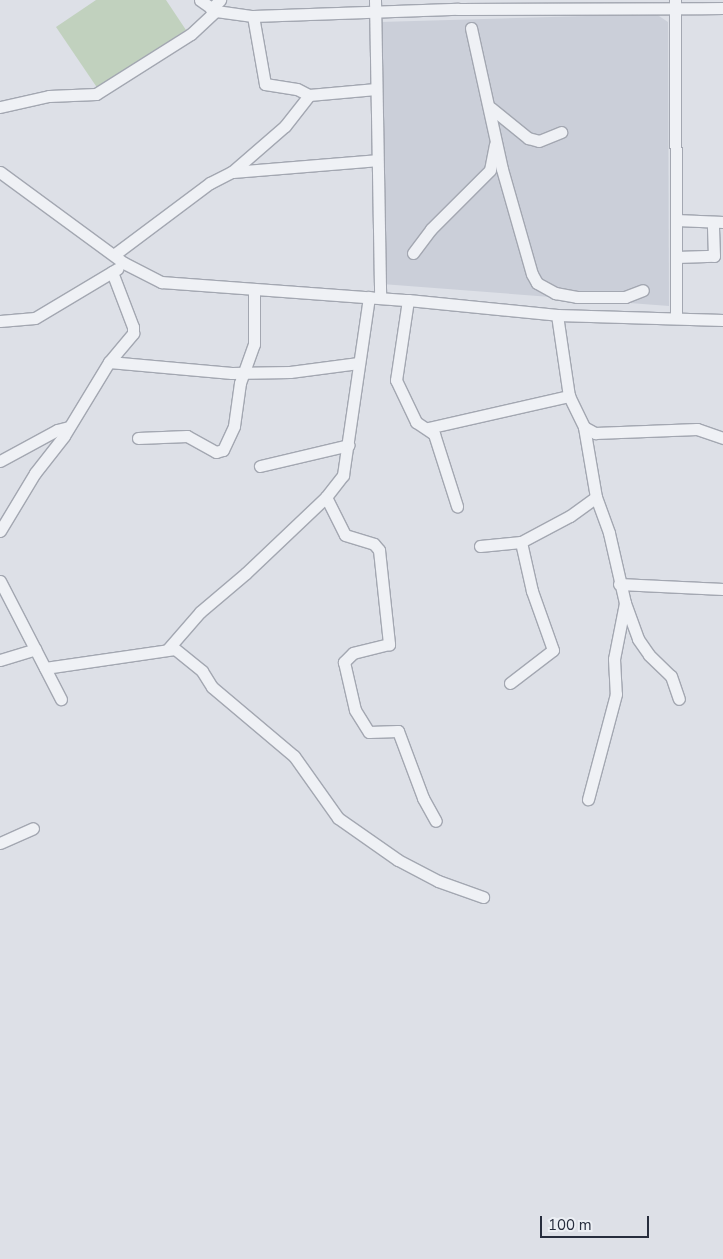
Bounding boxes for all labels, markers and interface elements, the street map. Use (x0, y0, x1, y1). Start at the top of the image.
scale bar (543, 1206, 652, 1238)
text: 100 m (548, 1215, 592, 1235)

